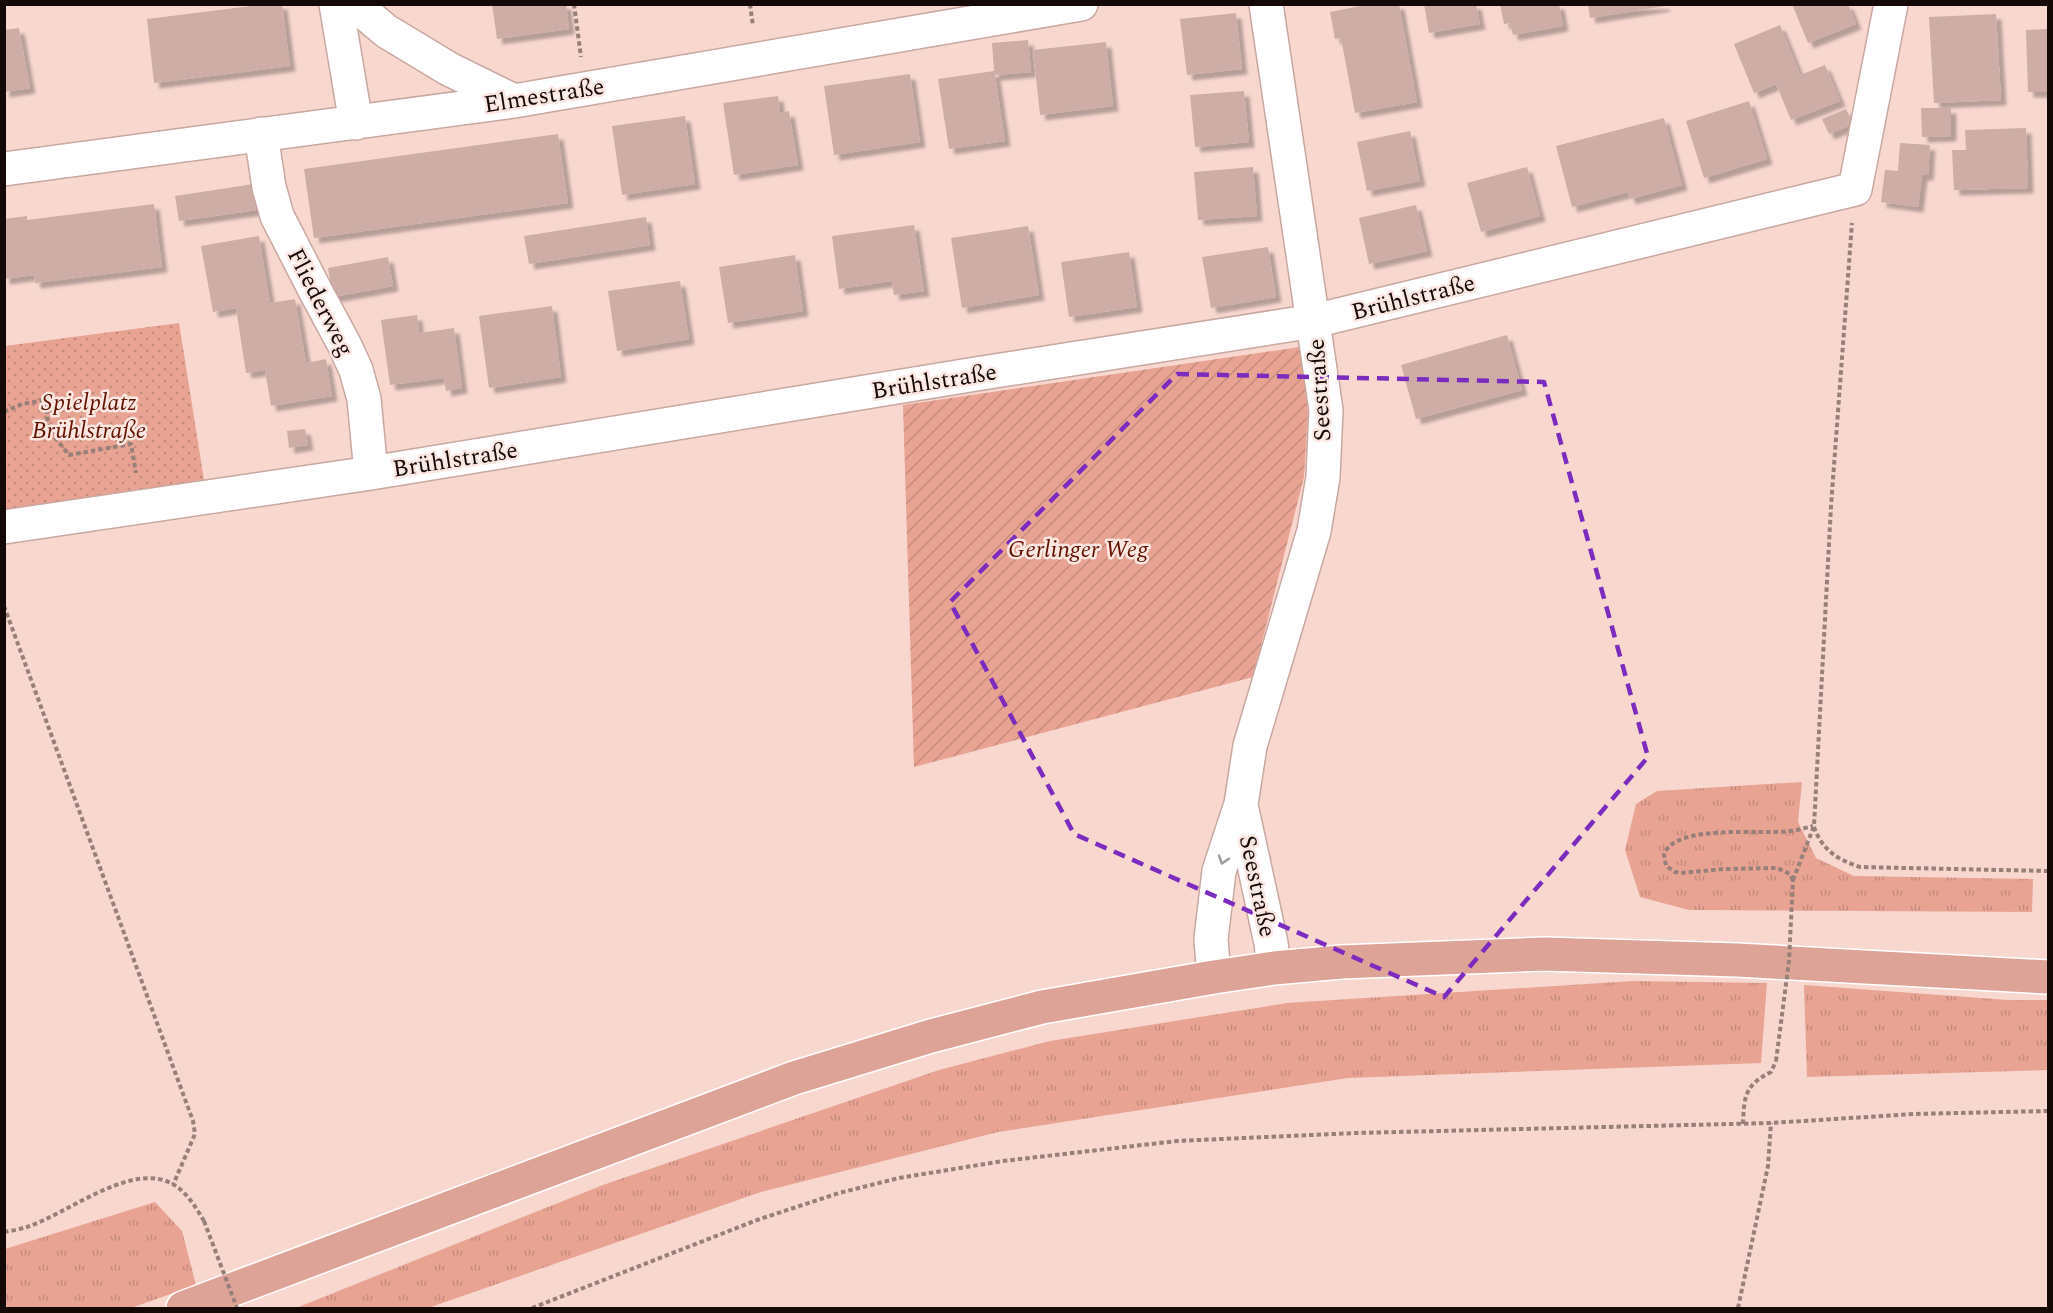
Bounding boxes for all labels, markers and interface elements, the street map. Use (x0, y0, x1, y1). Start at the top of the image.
street label: Elmestraße (481, 69, 607, 123)
street label: Fliederweg (277, 242, 363, 363)
street label: Brühlstraße (1348, 265, 1479, 331)
street label: Seestraße (1298, 337, 1342, 443)
street label: Brühlstraße (869, 354, 999, 410)
park label: Spielplatz Brühlstraße (32, 385, 146, 449)
street label: Brühlstraße (390, 432, 520, 488)
park label: Gerlinger Weg (1008, 532, 1149, 568)
street label: Seestraße (1229, 832, 1285, 940)
one-way arrow (1218, 854, 1230, 865)

